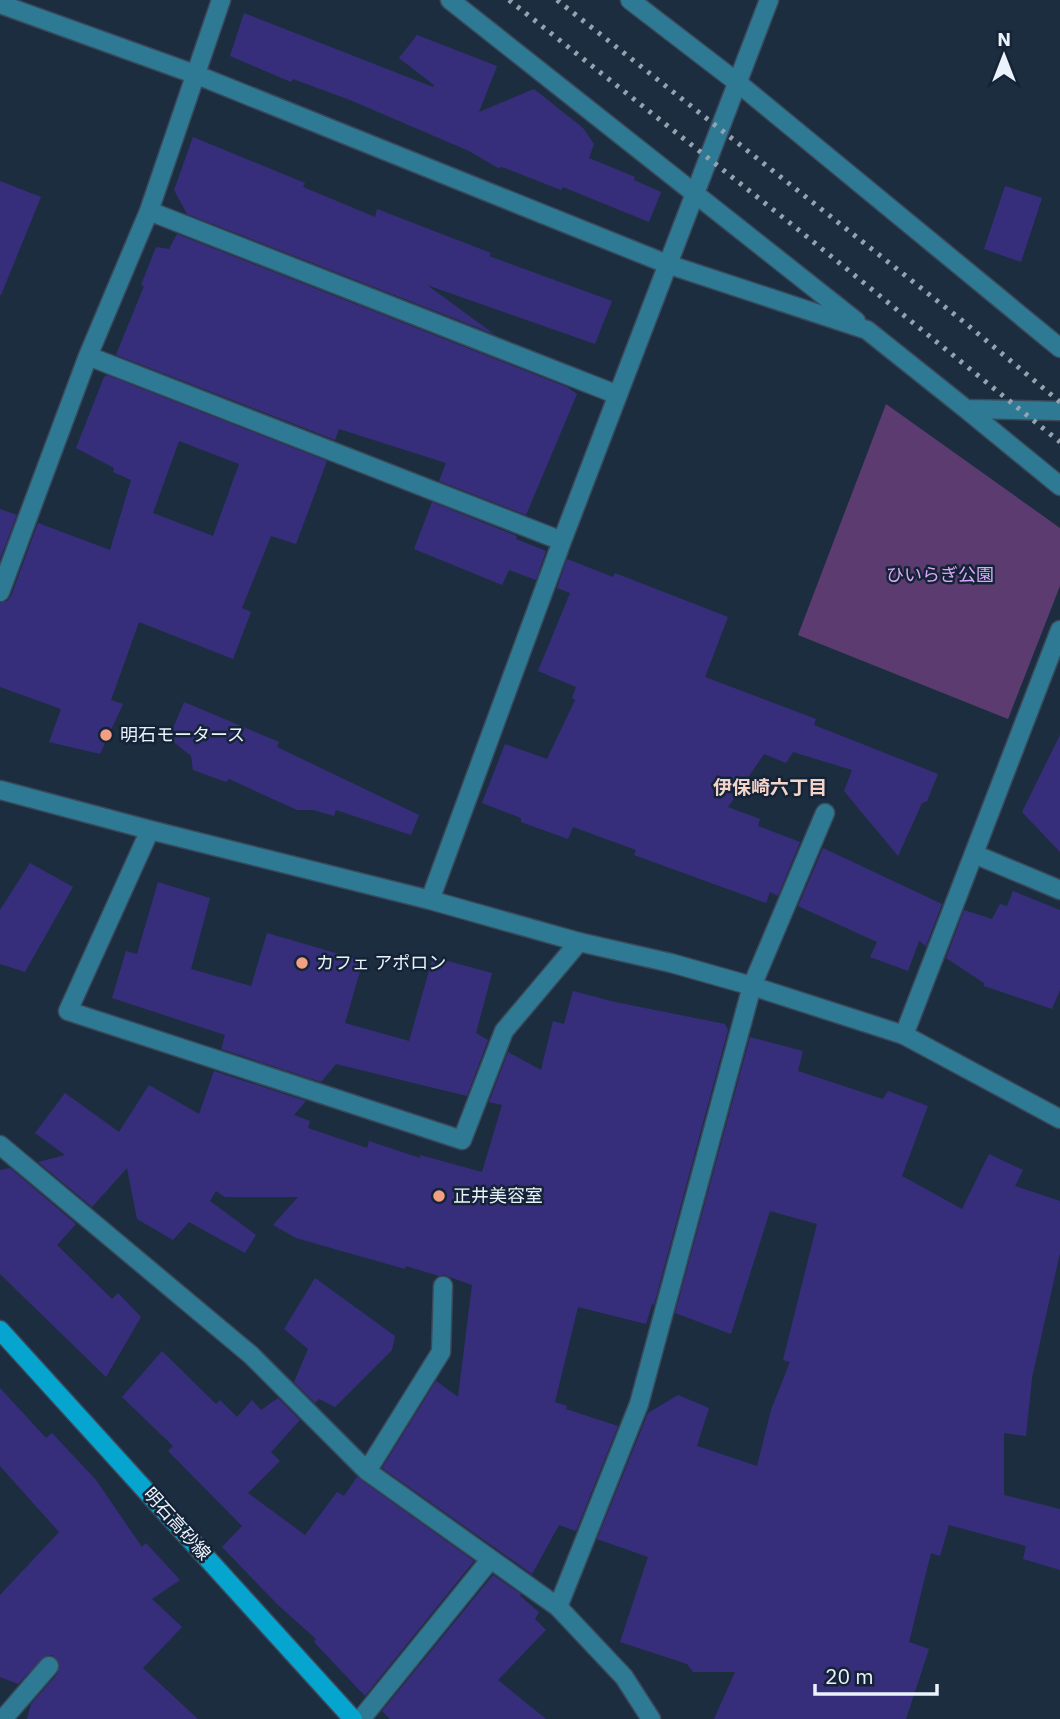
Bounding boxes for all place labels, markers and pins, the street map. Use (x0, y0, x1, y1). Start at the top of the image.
place label: 明石モータース (120, 723, 245, 746)
marker: 明石モータース (98, 727, 114, 743)
place label: カフェ アポロン (316, 951, 446, 974)
marker: カフェ アポロン (294, 955, 310, 971)
place label: 正井美容室 (453, 1184, 543, 1207)
marker: 正井美容室 (431, 1188, 447, 1204)

